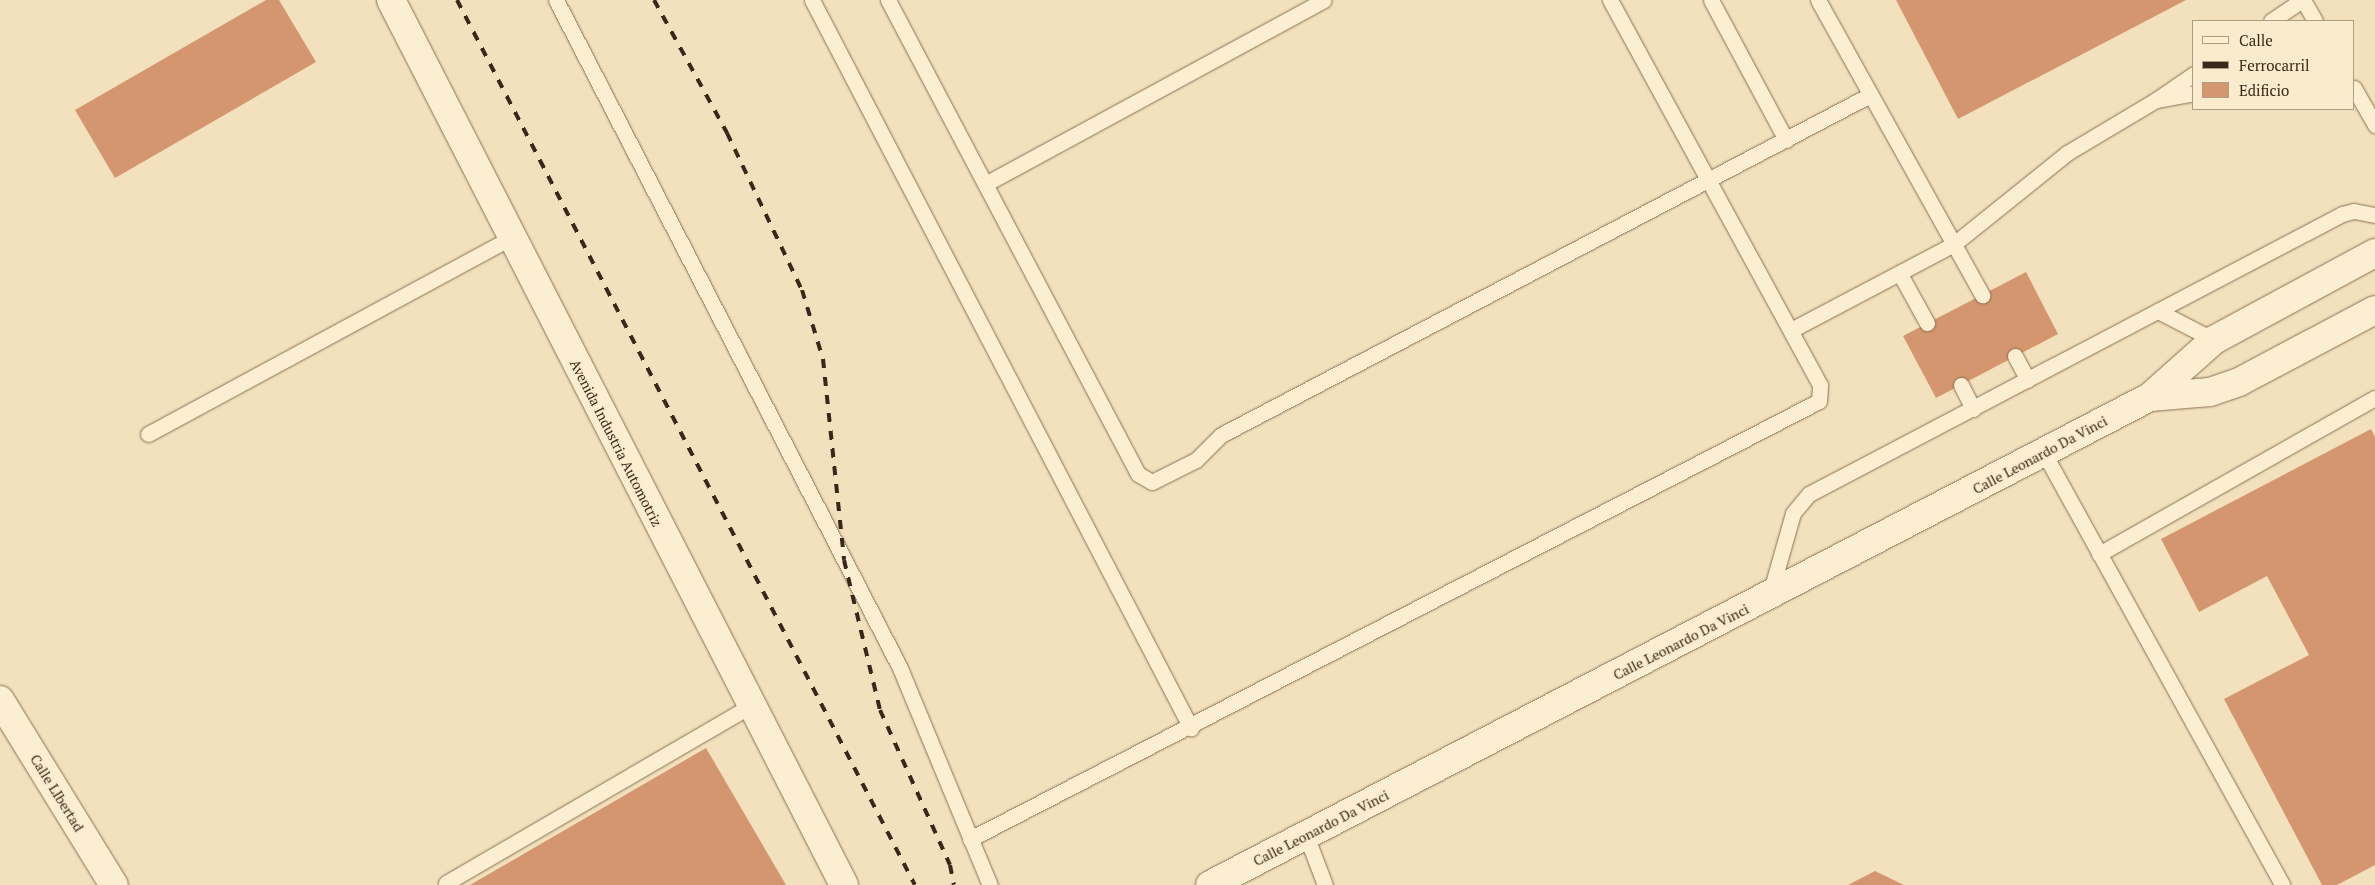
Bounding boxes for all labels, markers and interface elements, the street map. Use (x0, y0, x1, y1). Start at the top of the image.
legend (2192, 20, 2355, 110)
text: Calle (2239, 30, 2273, 50)
text: Ferrocarril (2239, 55, 2310, 75)
text: Edificio (2239, 80, 2289, 100)
street label: Avenida Industria Automotriz (566, 357, 666, 529)
street label: Calle Leonardo Da Vinci (1970, 412, 2110, 498)
street label: Calle Leonardo Da Vinci (1610, 600, 1752, 684)
street label: Calle LIbertad (27, 751, 87, 835)
street label: Calle Leonardo Da Vinci (1250, 786, 1392, 870)

